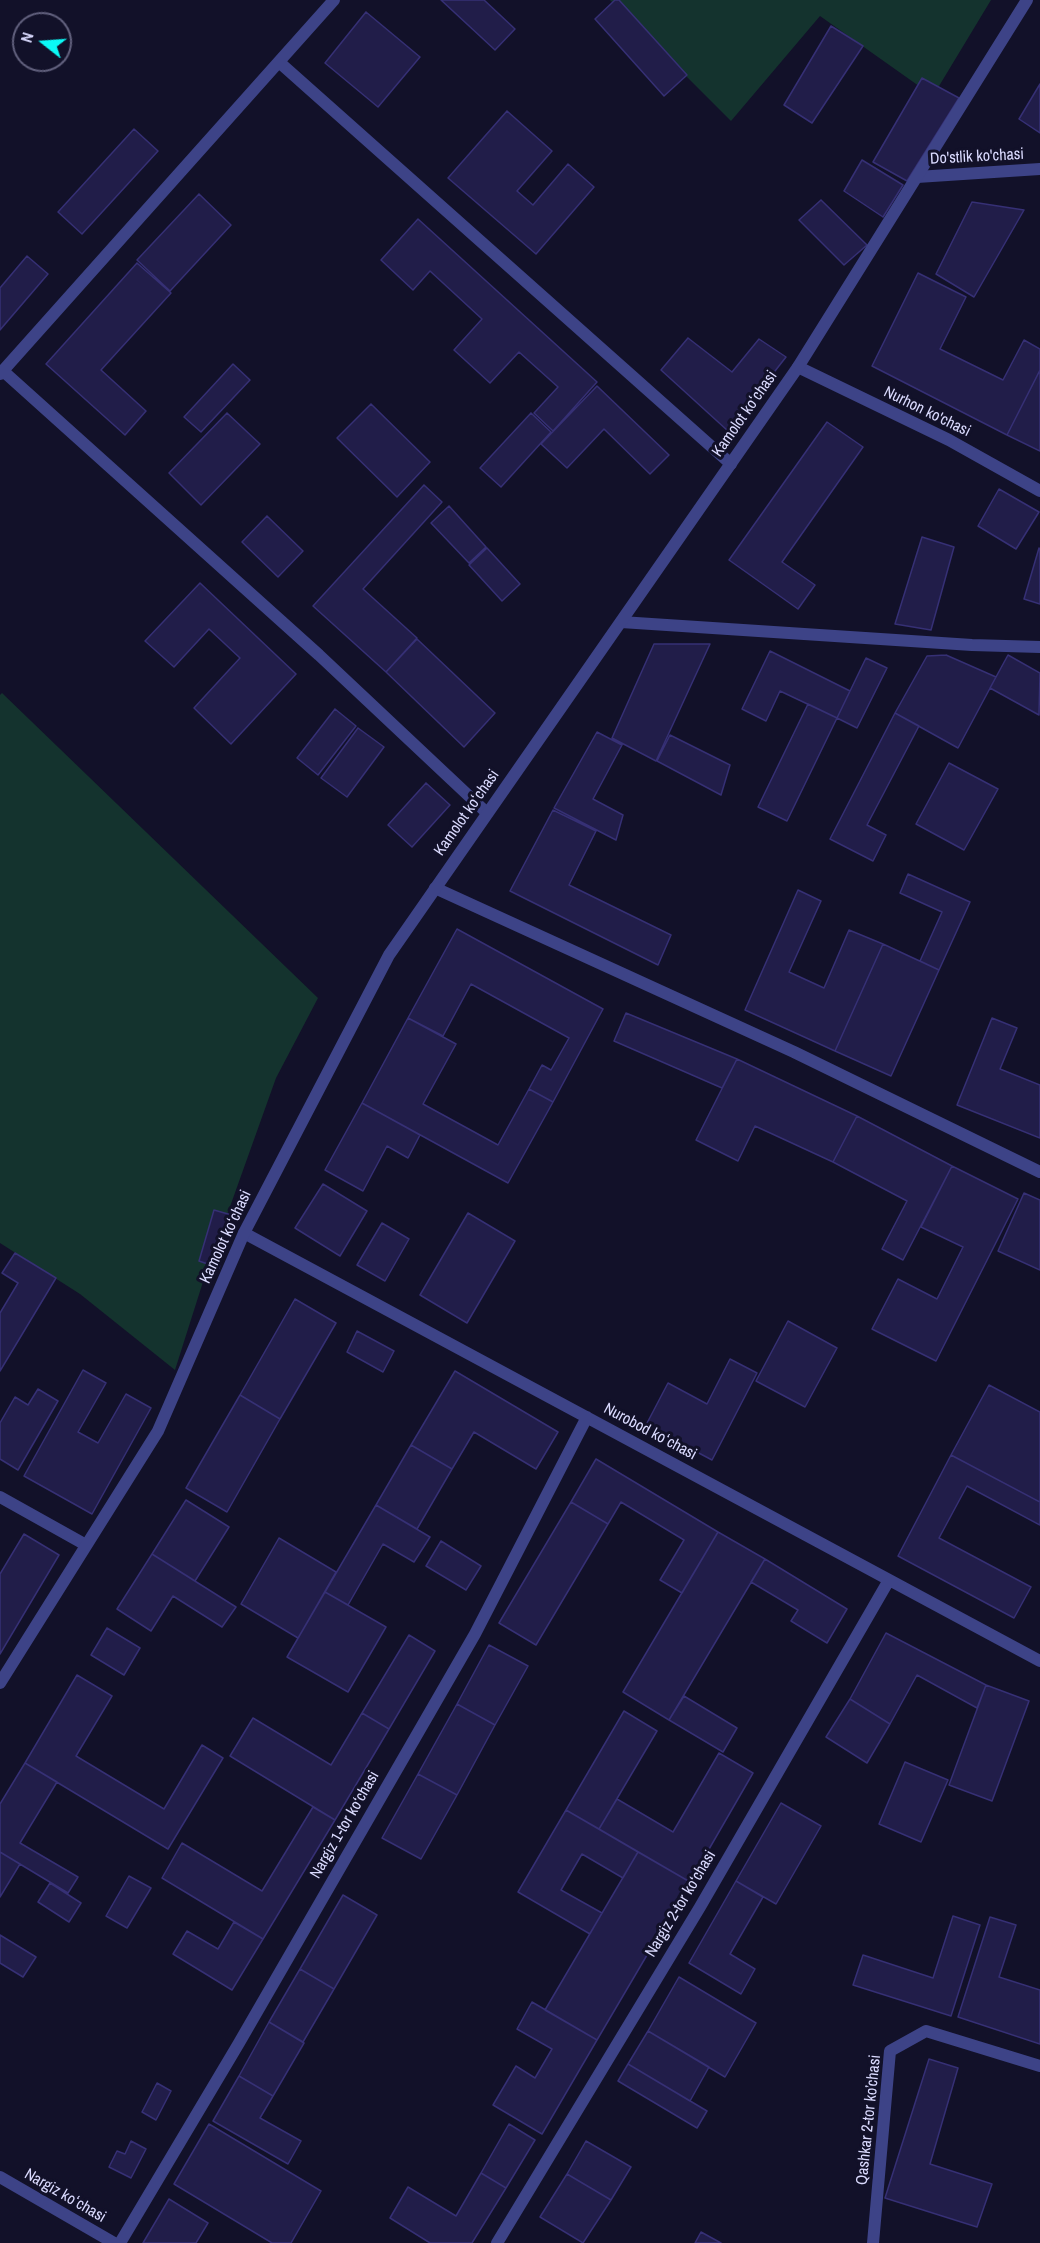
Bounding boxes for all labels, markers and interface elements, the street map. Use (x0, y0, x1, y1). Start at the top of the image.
north arrow (12, 12, 72, 72)
text: N (15, 30, 39, 45)
street label: Do'stlik ko'chasi (930, 145, 1024, 169)
street label: Kamolot koʻchasi (708, 367, 782, 461)
street label: Nurhon ko'chasi (880, 383, 974, 441)
street label: Kamolot koʻchasi (430, 766, 504, 860)
street label: Kamolot koʻchasi (196, 1187, 256, 1287)
street label: Nurobod koʻchasi (600, 1399, 700, 1465)
street label: Nargiz 1-tor ko‘chasi (306, 1768, 384, 1882)
street label: Nargiz 2-tor ko‘chasi (642, 1847, 720, 1961)
street label: Qashkar 2-tor koʼchasi (853, 2054, 885, 2186)
street label: Nargiz koʻchasi (21, 2165, 109, 2227)

